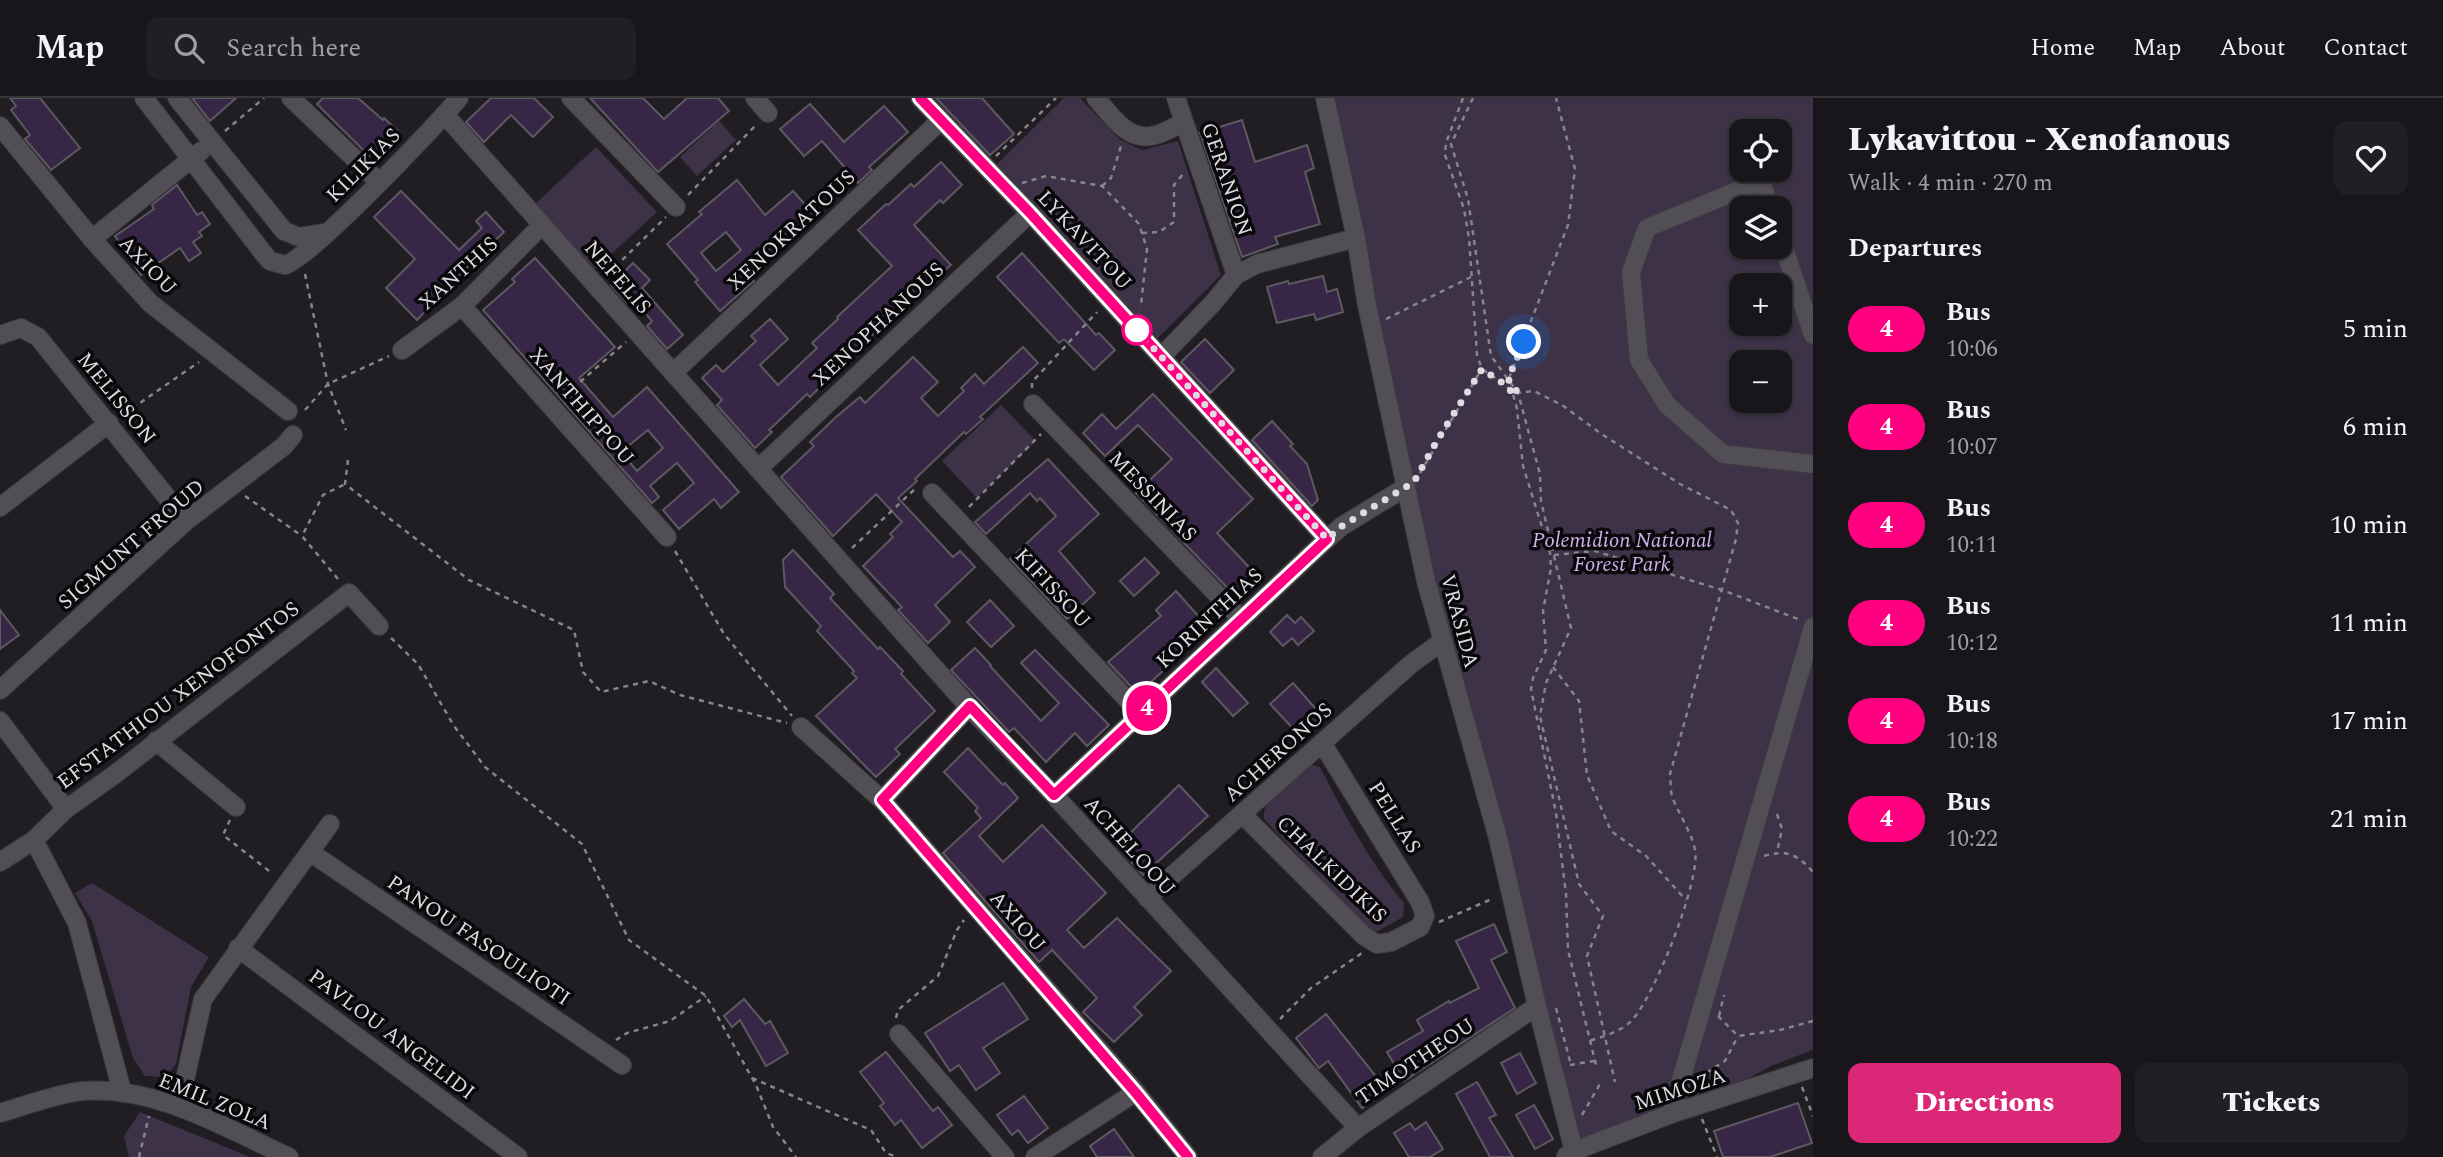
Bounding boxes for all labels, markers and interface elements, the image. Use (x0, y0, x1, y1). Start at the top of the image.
search box (146, 17, 636, 80)
text: Map (35, 23, 104, 73)
text: Search here (226, 28, 361, 68)
icon: search (170, 29, 208, 67)
text: Home (2030, 30, 2095, 66)
text: Map (2133, 30, 2181, 66)
text: About (2219, 30, 2285, 66)
text: Contact (2323, 30, 2408, 66)
text: Lykavittou - Xenofanous (1848, 115, 2231, 165)
street label: GERANION (1192, 118, 1260, 240)
map controls (1729, 119, 1792, 413)
button: locate (1729, 119, 1792, 182)
street label: KILIKIAS (319, 121, 409, 211)
button: heart (2334, 121, 2408, 195)
street label: XENOKRATOUS (720, 162, 863, 299)
text: Walk · 4 min · 270 m (1848, 166, 2053, 201)
street label: LYKAVITOU (1029, 183, 1139, 298)
button: layers (1729, 196, 1792, 259)
street label: AXIOU (110, 228, 184, 303)
text: Departures (1848, 228, 1982, 268)
street label: XANTHIS (411, 229, 506, 318)
street label: NEFELIS (576, 233, 659, 322)
street label: XENOPHANOUS (805, 255, 952, 395)
button: + (1729, 273, 1792, 336)
text: Bus (1946, 292, 1991, 332)
text: 5 min (2343, 309, 2408, 349)
text: 4 (1880, 311, 1893, 347)
unlabelled marker (1122, 315, 1152, 345)
your location (1506, 324, 1541, 359)
text: 10:06 (1946, 332, 1998, 367)
street label: XANTHIPPOU (521, 340, 642, 473)
street label: MELISSON (69, 345, 164, 452)
button: − (1729, 350, 1792, 413)
text: Bus (1946, 390, 1991, 430)
text: 6 min (2343, 407, 2408, 447)
text: 4 (1880, 409, 1893, 445)
text: 10:07 (1946, 430, 1998, 465)
street label: MESSINIAS (1100, 444, 1204, 550)
street label: SIGMUNT FROUD (51, 472, 212, 618)
text: Bus (1946, 488, 1991, 528)
text: 10 min (2330, 505, 2408, 545)
text: 4 (1880, 507, 1893, 543)
park label: Polemidion National Forest Park (1532, 525, 1713, 581)
text: 10:11 (1946, 528, 1998, 563)
street label: KIFISSOU (1006, 541, 1098, 636)
street label: KORINTHIAS (1149, 561, 1270, 677)
street label: VRASIDA (1431, 571, 1487, 672)
text: Bus (1946, 586, 1991, 626)
street label: EFSTATHIOU XENOFONTOS (51, 594, 307, 798)
text: 11 min (2330, 603, 2408, 643)
text: 4 (1880, 605, 1893, 641)
text: 10:12 (1946, 626, 1998, 661)
text: Bus (1946, 684, 1991, 724)
line badge: 4 (1124, 685, 1170, 731)
text: 4 (1140, 690, 1154, 726)
street label: ACHERONOS (1217, 695, 1340, 810)
text: 17 min (2330, 701, 2408, 741)
text: 4 (1880, 703, 1893, 739)
text: 10:18 (1946, 724, 1998, 759)
street label: PELLAS (1359, 775, 1429, 860)
text: Bus (1946, 782, 1991, 822)
street label: ACHELOOU (1075, 789, 1183, 904)
text: 21 min (2330, 799, 2408, 839)
text: 4 (1880, 801, 1893, 837)
street label: CHALKIDIKIS (1269, 808, 1394, 931)
text: 10:22 (1946, 822, 1998, 857)
street label: PANOU FASOULIOTI (380, 867, 577, 1014)
street label: AXIOU (981, 884, 1053, 960)
street label: PAVLOU ANGELIDI (301, 961, 482, 1108)
street label: TIMOTHEOU (1349, 1010, 1482, 1114)
street label: MIMOZA (1631, 1060, 1730, 1120)
button: Directions (1848, 1063, 2121, 1143)
button: Tickets (2135, 1063, 2408, 1143)
street label: EMIL ZOLA (153, 1065, 276, 1139)

